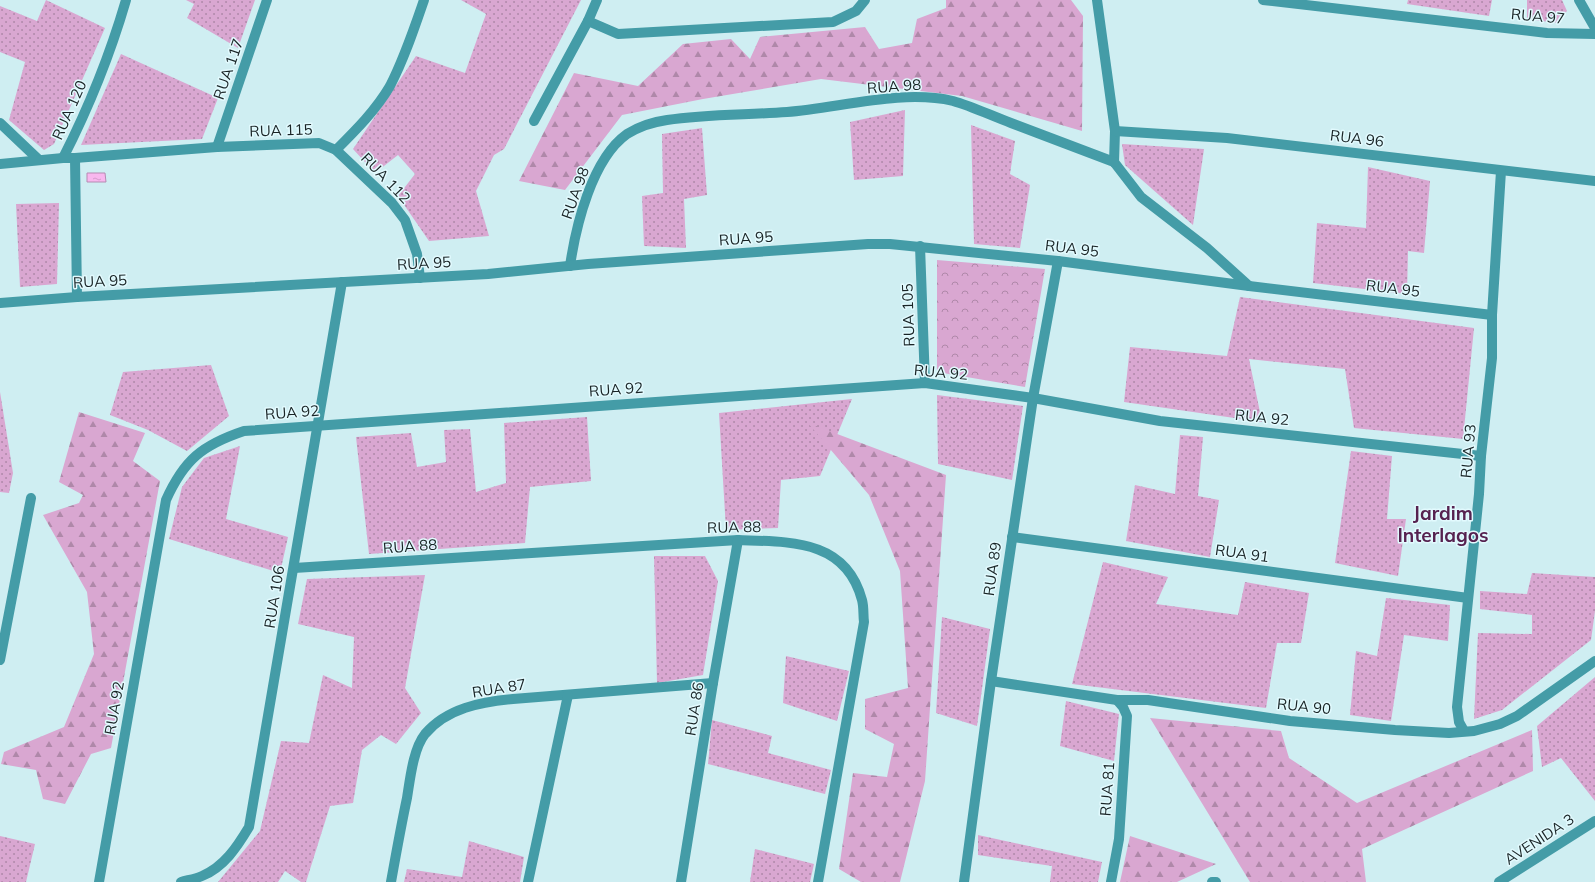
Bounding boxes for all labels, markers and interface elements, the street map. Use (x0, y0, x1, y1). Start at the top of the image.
street label: RUA 97 (1510, 4, 1566, 28)
street label: RUA 117 (209, 36, 247, 102)
street label: RUA 98 (866, 75, 922, 97)
street label: RUA 120 (47, 77, 91, 143)
street label: RUA 115 (249, 119, 313, 141)
street label: RUA 96 (1329, 125, 1385, 151)
street label: RUA 112 (357, 149, 415, 207)
street label: RUA 98 (557, 164, 593, 222)
street label: RUA 95 (718, 227, 774, 249)
street label: RUA 95 (1044, 235, 1100, 261)
street label: RUA 95 (396, 252, 452, 274)
street label: RUA 95 (72, 270, 128, 292)
street label: RUA 95 (1365, 275, 1421, 301)
street label: RUA 105 (897, 283, 919, 347)
street label: RUA 92 (913, 360, 969, 384)
street label: RUA 92 (588, 378, 644, 400)
street label: RUA 92 (264, 401, 320, 423)
street label: RUA 92 (1234, 405, 1290, 429)
street label: RUA 93 (1456, 423, 1480, 479)
district label: Jardim Interlagos (1397, 501, 1489, 547)
street label: RUA 88 (707, 517, 761, 537)
street label: RUA 88 (382, 535, 438, 557)
street label: RUA 91 (1214, 540, 1270, 566)
street label: RUA 89 (979, 541, 1005, 597)
street label: RUA 106 (260, 564, 288, 630)
street label: RUA 87 (471, 674, 527, 702)
street label: RUA 92 (100, 680, 128, 736)
street label: RUA 86 (680, 681, 708, 737)
street label: RUA 90 (1276, 694, 1332, 718)
street label: RUA 81 (1096, 761, 1118, 817)
street label: AVENIDA 3 (1500, 809, 1578, 869)

